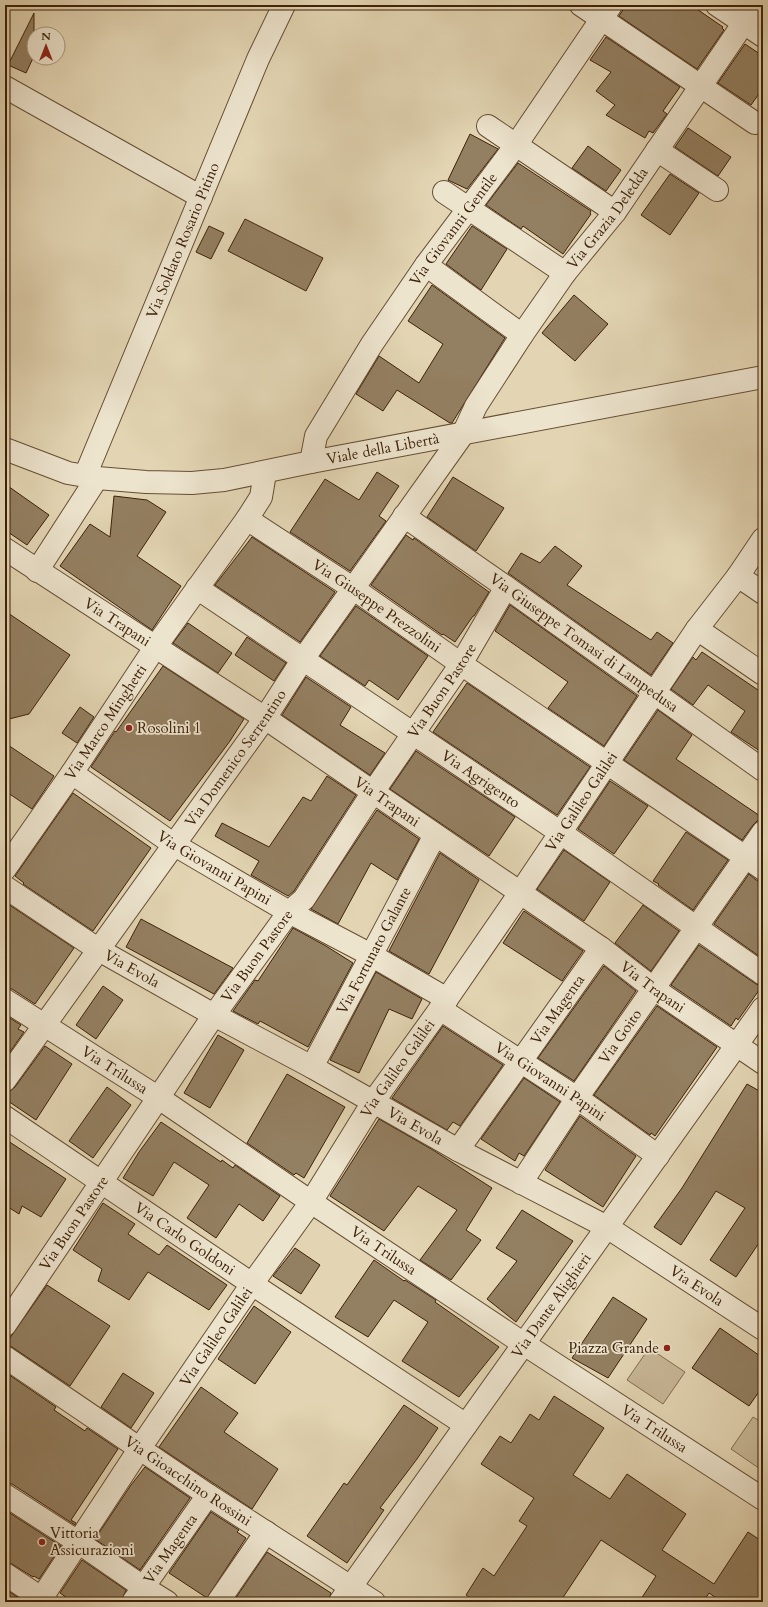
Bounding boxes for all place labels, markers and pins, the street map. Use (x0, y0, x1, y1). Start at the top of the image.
place label: Rosolini 1 (137, 718, 201, 738)
marker: Rosolini 1 (124, 723, 134, 733)
place label: Piazza Grande (568, 1338, 659, 1358)
marker: Piazza Grande (662, 1343, 672, 1353)
place label: Vittoria Assicurazioni (50, 1523, 134, 1560)
marker: Vittoria Assicurazioni (37, 1537, 47, 1547)

